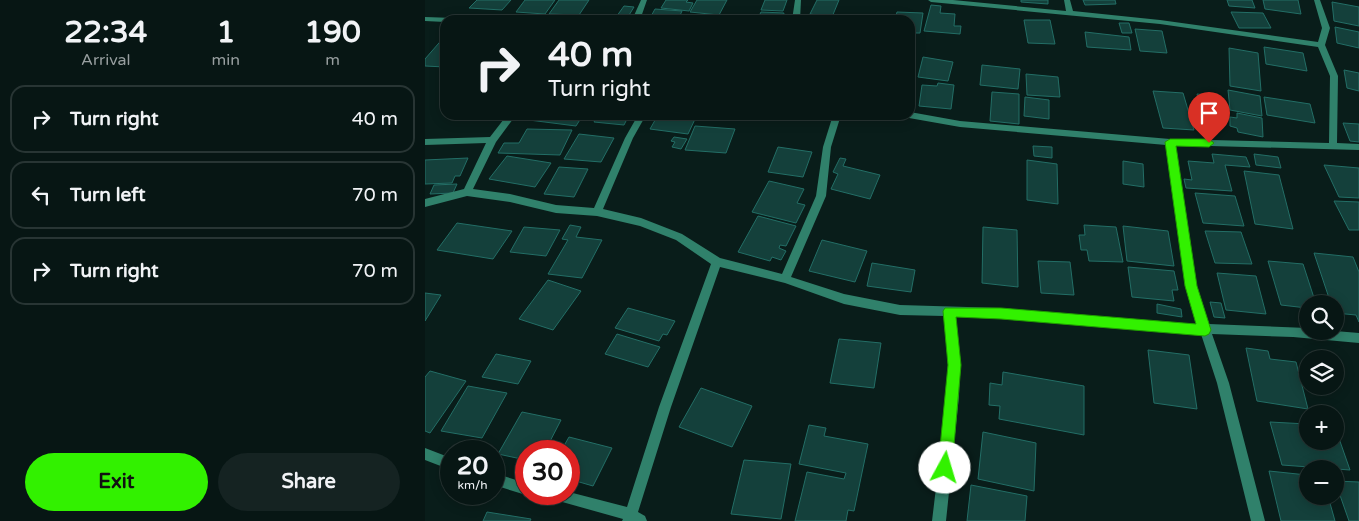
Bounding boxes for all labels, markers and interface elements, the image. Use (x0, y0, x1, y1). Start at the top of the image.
text: 22:34 (64, 14, 147, 51)
text: 1 (216, 14, 235, 51)
text: 190 (304, 14, 361, 51)
text: 40 m (548, 34, 633, 76)
icon: right (465, 35, 530, 100)
text: Arrival (81, 50, 131, 70)
text: min (212, 50, 240, 70)
text: m (325, 50, 340, 70)
text: Turn right (548, 76, 650, 102)
pin (1188, 92, 1230, 143)
icon: arrive (1195, 99, 1223, 127)
icon: right (27, 105, 55, 133)
text: Turn right (70, 108, 158, 130)
text: 40 m (352, 108, 398, 130)
icon: left (27, 181, 55, 209)
text: Turn left (70, 184, 146, 206)
text: 70 m (352, 184, 398, 206)
icon: right (27, 257, 55, 285)
text: Turn right (70, 260, 158, 282)
text: 70 m (352, 260, 398, 282)
map controls (1299, 295, 1344, 505)
button: search (1299, 295, 1344, 340)
button: layers (1299, 350, 1344, 395)
button: + (1299, 405, 1344, 450)
speed limit sign: 30 (515, 440, 580, 505)
position arrow (918, 441, 970, 493)
text: 20 (457, 451, 488, 481)
button: Exit (25, 453, 208, 511)
button: Share (218, 453, 400, 511)
button: − (1299, 460, 1344, 505)
text: km/h (457, 478, 488, 492)

